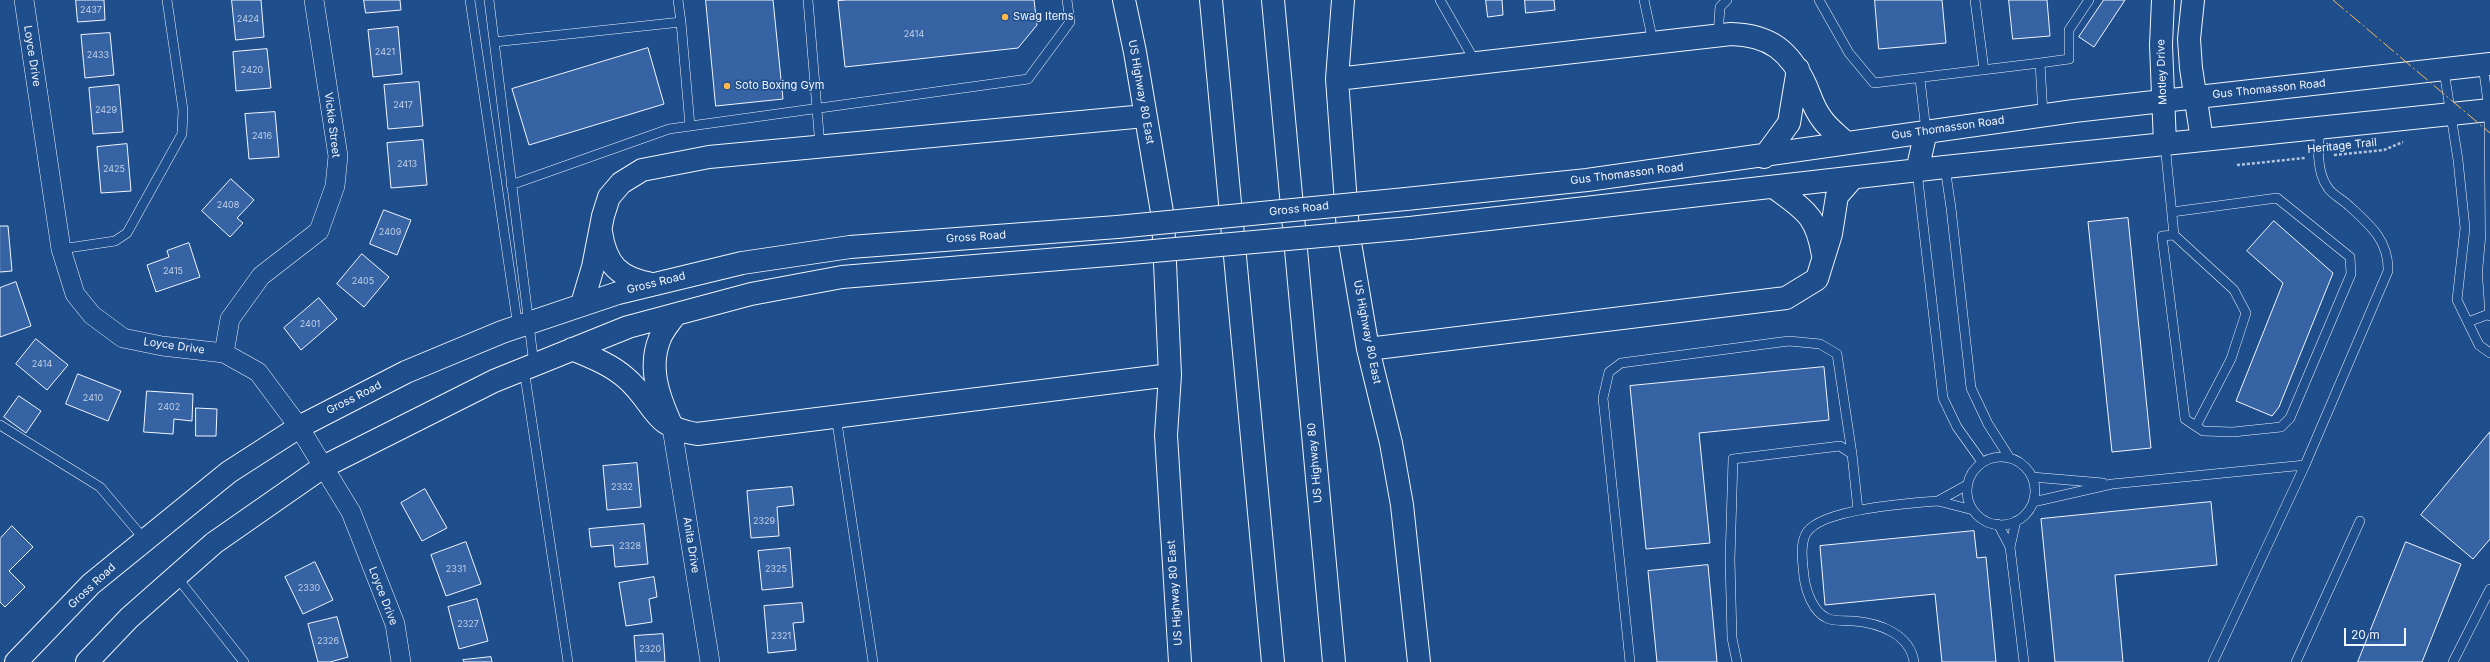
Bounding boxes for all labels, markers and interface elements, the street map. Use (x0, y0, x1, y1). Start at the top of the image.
house number: 2437 (80, 5, 102, 15)
place label: Swag Items (1013, 10, 1074, 24)
marker: Swag Items (1000, 12, 1010, 22)
house number: 2424 (237, 14, 259, 24)
street label: Loyce Drive (21, 25, 43, 87)
house number: 2414 (904, 29, 924, 39)
street label: US Highway 80 East (1125, 39, 1157, 145)
street label: Motley Drive (2154, 39, 2170, 105)
house number: 2421 (375, 47, 395, 57)
house number: 2433 (87, 50, 109, 60)
house number: 2420 (241, 65, 263, 75)
street label: Gus Thomasson Road (2212, 76, 2326, 102)
place label: Soto Boxing Gym (735, 79, 824, 93)
marker: Soto Boxing Gym (722, 81, 732, 91)
street label: Vickie Street (321, 92, 343, 158)
house number: 2417 (393, 100, 413, 110)
house number: 2429 (95, 105, 117, 115)
street label: Gus Thomasson Road (1891, 114, 2005, 142)
house number: 2416 (252, 131, 272, 141)
street label: Heritage Trail (2307, 136, 2377, 156)
house number: 2413 (397, 159, 417, 169)
street label: Gus Thomasson Road (1570, 161, 1684, 187)
house number: 2425 (103, 164, 125, 174)
street label: Gross Road (1268, 199, 1330, 219)
house number: 2408 (217, 200, 239, 210)
house number: 2409 (379, 227, 401, 237)
street label: Gross Road (946, 228, 1006, 246)
house number: 2415 (163, 266, 183, 276)
street label: Gross Road (625, 269, 687, 297)
house number: 2405 (352, 276, 374, 286)
street label: US Highway 80 East (1350, 279, 1384, 385)
house number: 2401 (300, 319, 320, 329)
street label: Loyce Drive (143, 335, 205, 357)
house number: 2414 (32, 359, 52, 369)
street label: Gross Road (324, 378, 384, 418)
house number: 2410 (83, 393, 103, 403)
house number: 2402 (158, 402, 180, 412)
street label: US Highway 80 (1305, 422, 1325, 504)
house number: 2332 (611, 482, 633, 492)
street label: Anita Drive (680, 516, 702, 574)
house number: 2329 (753, 516, 775, 526)
street label: US Highway 80 East (1165, 540, 1185, 646)
house number: 2328 (619, 541, 641, 551)
street label: Gross Road (66, 561, 118, 611)
house number: 2331 (446, 564, 466, 574)
house number: 2325 (765, 564, 787, 574)
street label: Loyce Drive (366, 565, 400, 627)
house number: 2330 (298, 583, 320, 593)
house number: 2327 (457, 619, 479, 629)
scale bar (2346, 620, 2408, 646)
text: 20 m (2351, 627, 2380, 642)
house number: 2321 (771, 631, 791, 641)
house number: 2326 (317, 636, 339, 646)
house number: 2320 (639, 644, 661, 654)

